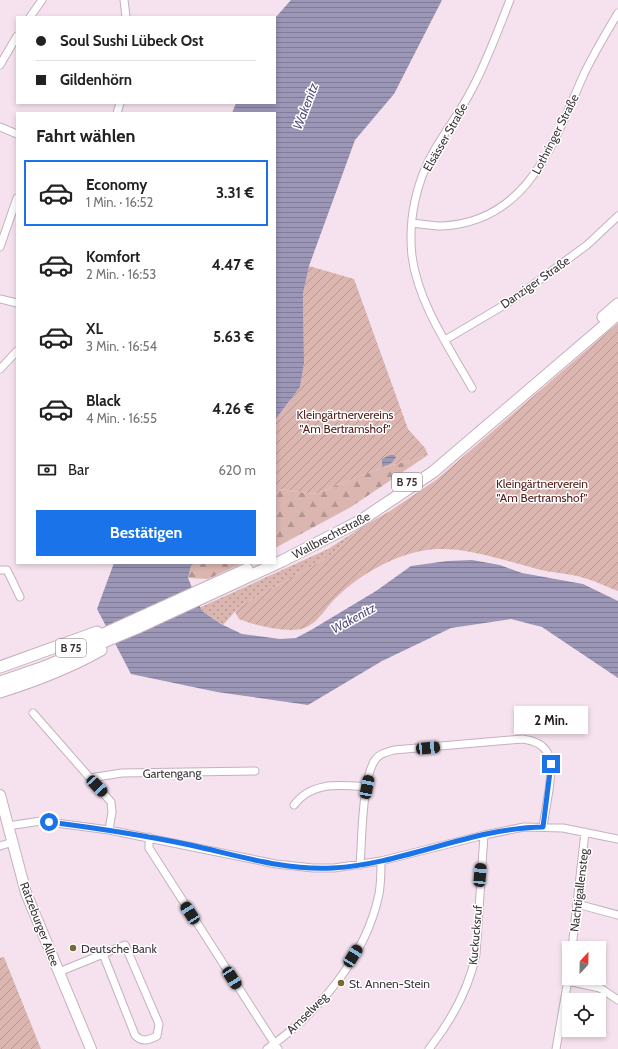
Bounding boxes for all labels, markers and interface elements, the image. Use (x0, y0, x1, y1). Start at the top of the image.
text: Soul Sushi Lübeck Ost (60, 32, 204, 50)
text: Gildenhörn (60, 71, 132, 89)
water label: Wakenitz (289, 80, 321, 131)
street label: Lothringer Straße (528, 91, 582, 177)
street label: Elsässer Straße (419, 100, 471, 174)
text: Fahrt wählen (36, 125, 136, 147)
icon: car (38, 175, 74, 211)
text: Economy (86, 176, 147, 194)
text: 3.31 € (216, 184, 254, 202)
text: 1 Min. · 16:52 (86, 194, 153, 210)
icon: car (38, 247, 74, 283)
text: Komfort (86, 248, 140, 266)
street label: Danziger Straße (497, 253, 573, 311)
text: 4.47 € (211, 256, 254, 274)
text: 2 Min. · 16:53 (86, 266, 156, 282)
icon: car (38, 319, 74, 355)
text: XL (86, 320, 103, 338)
text: 5.63 € (213, 328, 254, 346)
text: 3 Min. · 16:54 (86, 338, 157, 354)
icon: car (38, 391, 74, 427)
text: Black (86, 392, 121, 410)
text: 4.26 € (212, 400, 254, 418)
park label: Kleingärtnervereins "Am Bertramshof" (296, 407, 394, 436)
text: 4 Min. · 16:55 (86, 410, 157, 426)
icon: cash (36, 459, 58, 481)
text: Bar (68, 461, 89, 479)
text: 620 m (218, 462, 256, 478)
road number: B 75 (392, 473, 422, 491)
park label: Kleingärtnerverein "Am Bertramshof" (496, 476, 588, 505)
street label: Wallbrechtstraße (289, 508, 373, 562)
button: Bestätigen (36, 510, 256, 556)
water label: Wakenitz (328, 599, 378, 637)
road number: B 75 (56, 639, 86, 657)
callout: 2 Min. (514, 706, 588, 734)
text: 2 Min. (534, 712, 568, 728)
car (416, 741, 440, 755)
route end (542, 755, 560, 773)
street label: Gartengang (142, 765, 203, 781)
car (84, 773, 110, 799)
car (359, 774, 375, 800)
route start (40, 813, 58, 831)
street label: Nachtigallensteg (566, 846, 592, 933)
car (473, 863, 487, 887)
street label: Ratzeburger Allee (17, 880, 63, 968)
car (178, 900, 202, 926)
street label: Kuckucksruf (465, 905, 485, 965)
place label: Deutsche Bank (81, 941, 158, 956)
north arrow (562, 941, 606, 985)
map controls (562, 941, 606, 1037)
marker: Deutsche Bank (68, 943, 78, 953)
car (342, 943, 364, 969)
car (220, 965, 244, 991)
place label: St. Annen-Stein (349, 976, 430, 991)
marker: St. Annen-Stein (336, 978, 346, 988)
street label: Amselweg (283, 988, 332, 1037)
button: locate (562, 993, 606, 1037)

